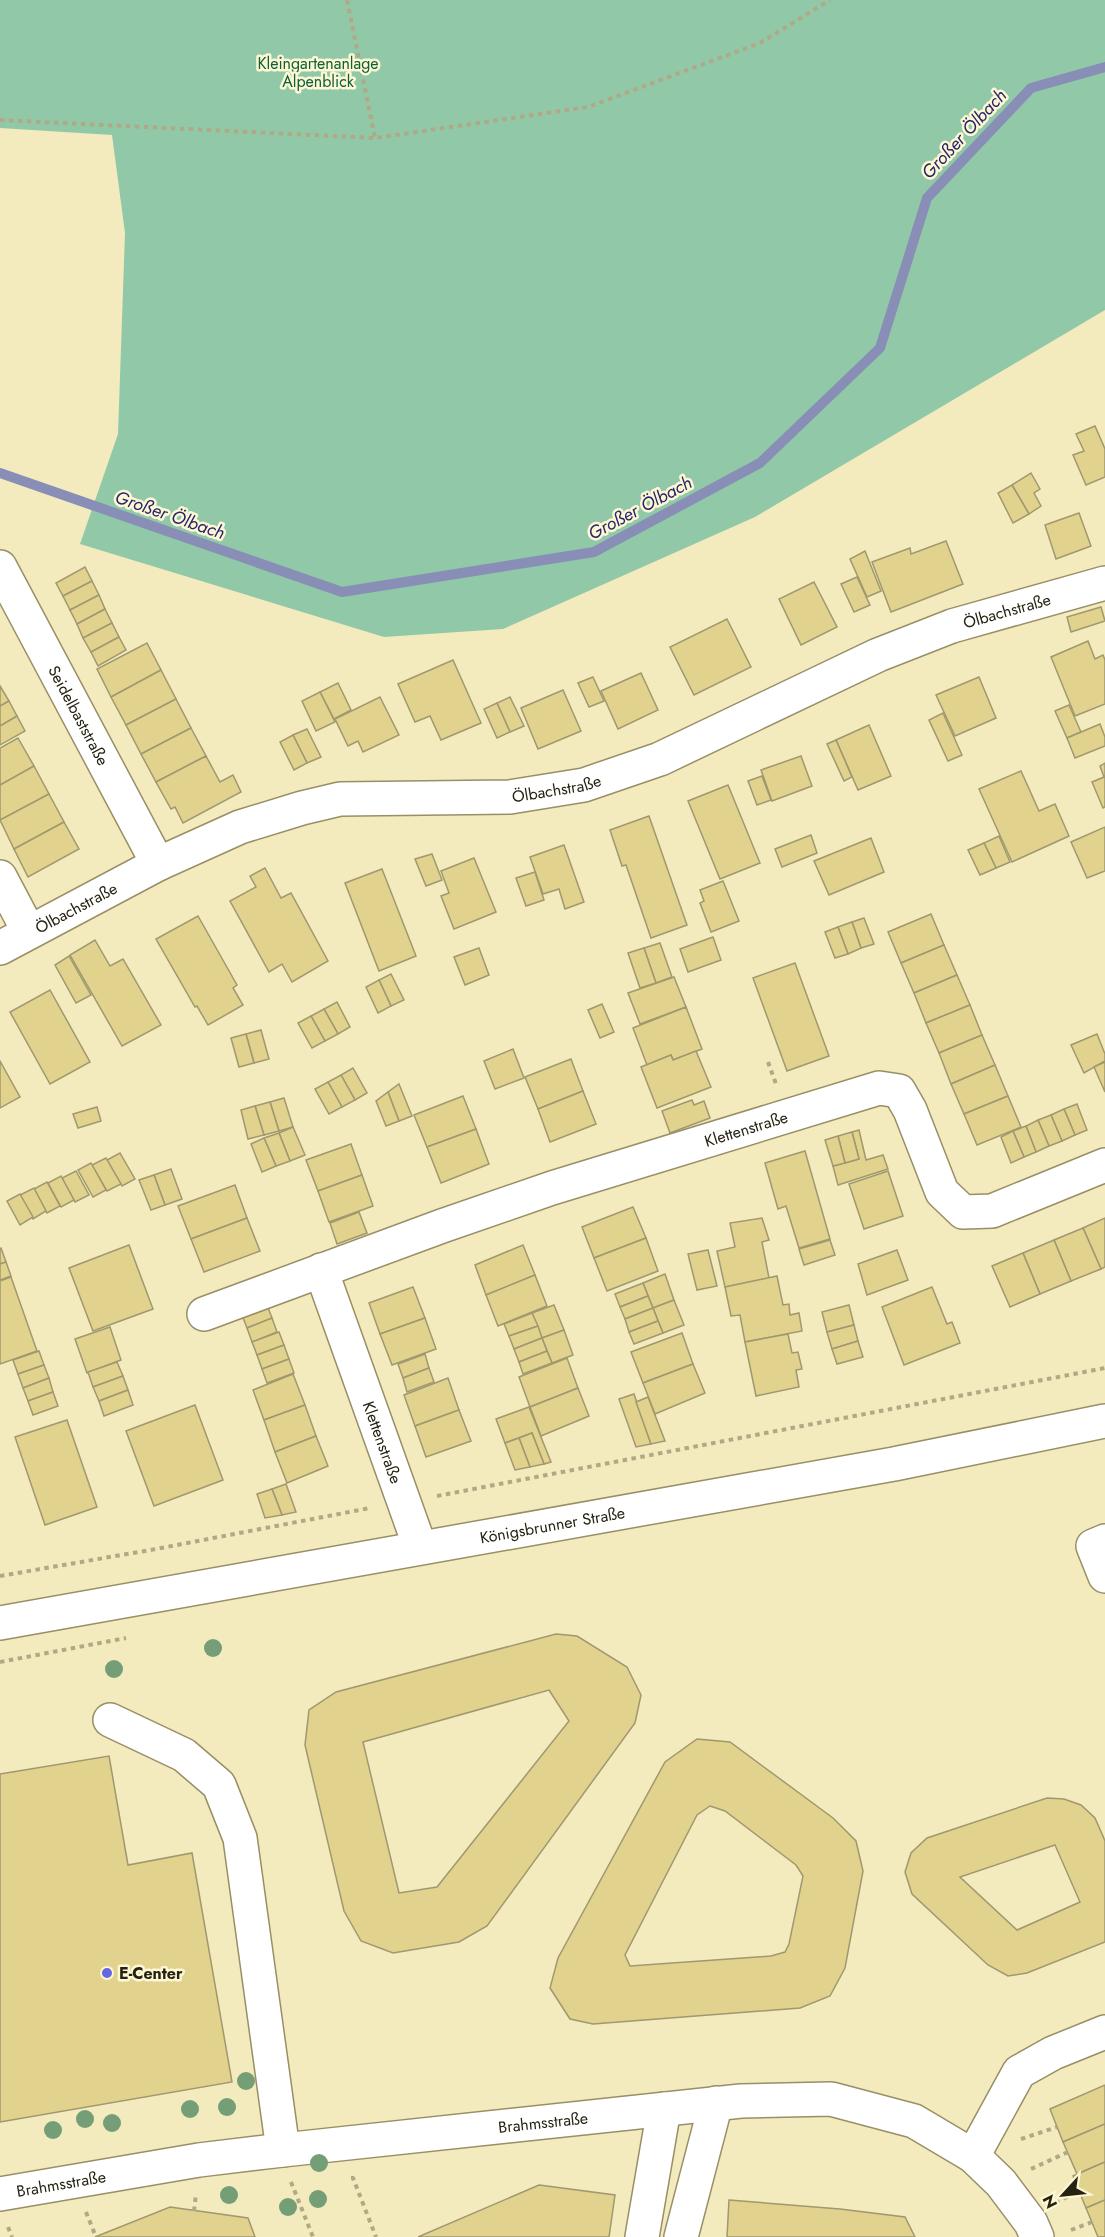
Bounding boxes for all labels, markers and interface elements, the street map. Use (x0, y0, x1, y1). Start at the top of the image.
park label: Kleingartenanlage Alpenblick (257, 52, 379, 93)
water label: Großer Ölbach (915, 83, 1013, 185)
water label: Großer Ölbach (583, 470, 697, 546)
water label: Großer Ölbach (112, 484, 228, 546)
street label: Ölbachstraße (960, 588, 1053, 634)
street label: Seidelbaststraße (42, 662, 114, 770)
street label: Ölbachstraße (510, 769, 604, 808)
street label: Ölbachstraße (31, 877, 121, 939)
street label: Klettenstraße (702, 1106, 791, 1153)
street label: Klettenstraße (357, 1398, 407, 1487)
street label: Königsbrunner Straße (478, 1501, 627, 1549)
place label: E-Center (119, 1962, 183, 1985)
marker: E-Center (100, 1966, 114, 1980)
street label: Brahmsstraße (497, 2106, 589, 2139)
street label: Brahmsstraße (15, 2165, 108, 2203)
north arrow (1033, 2165, 1093, 2225)
text: N (1037, 2191, 1063, 2212)

